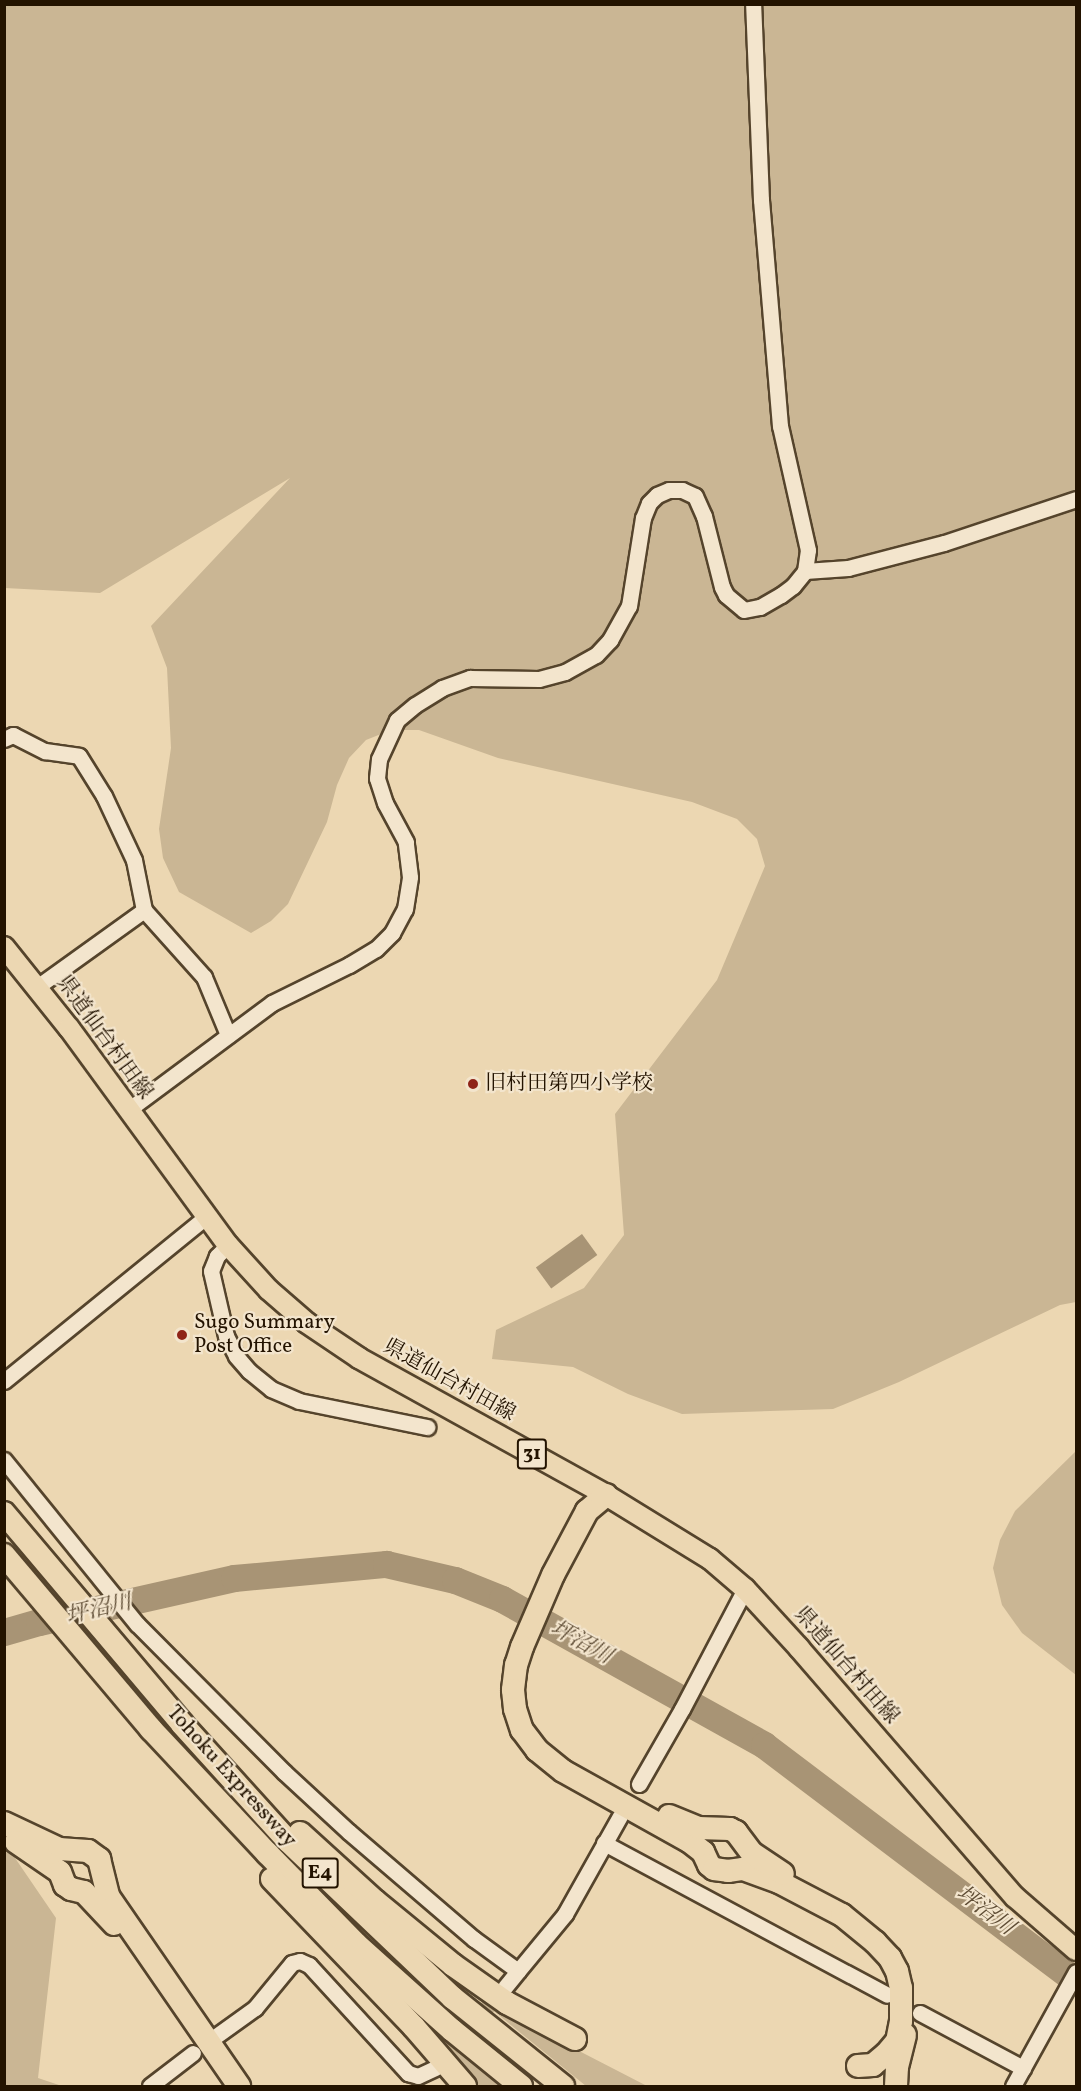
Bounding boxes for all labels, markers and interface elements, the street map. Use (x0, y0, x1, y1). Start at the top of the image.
street label: 県道仙台村田線 (51, 971, 157, 1105)
place label: 旧村田第四小学校 (485, 1071, 653, 1097)
marker: 旧村田第四小学校 (466, 1077, 480, 1091)
place label: Sugo Summary Post Office (194, 1310, 335, 1360)
marker: Sugo Summary Post Office (175, 1328, 189, 1342)
street label: 県道仙台村田線 (379, 1334, 519, 1428)
road number: 31 (516, 1437, 548, 1471)
water label: 坪沼川 (64, 1590, 134, 1630)
street label: 県道仙台村田線 (788, 1602, 904, 1730)
water label: 坪沼川 (546, 1615, 616, 1671)
street label: Tohoku Expressway (161, 1701, 301, 1853)
road number: E4 (300, 1856, 340, 1890)
water label: 坪沼川 (951, 1881, 1019, 1941)

